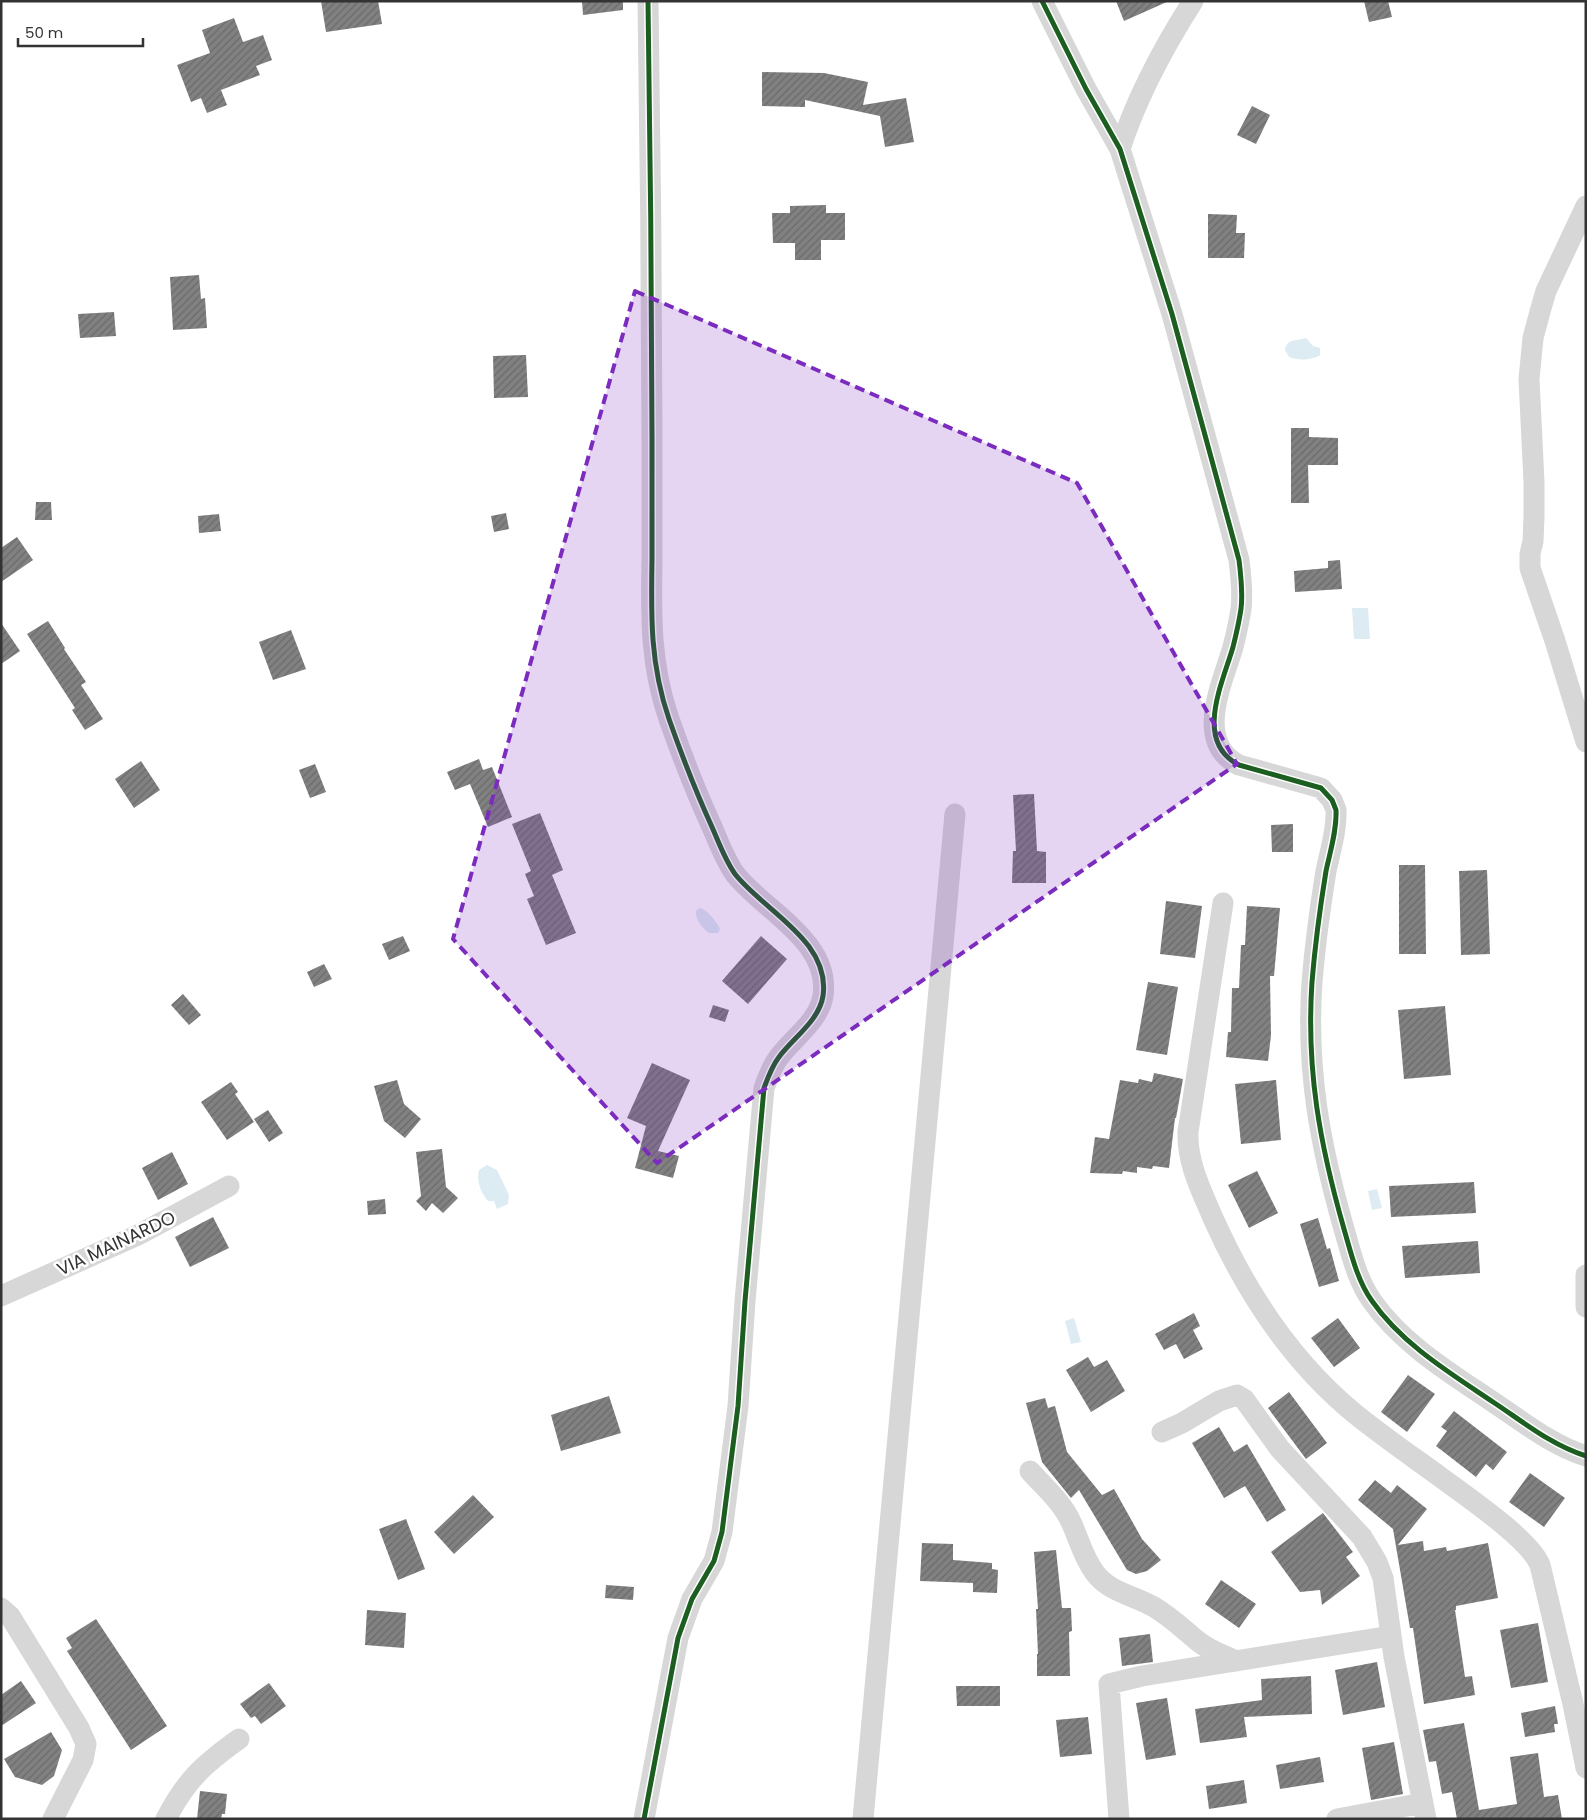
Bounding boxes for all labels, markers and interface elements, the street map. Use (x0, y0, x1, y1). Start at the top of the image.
scale bar (18, 15, 142, 47)
text: 50 m (25, 22, 63, 43)
street label: VIA MAINARDO (53, 1205, 179, 1281)

